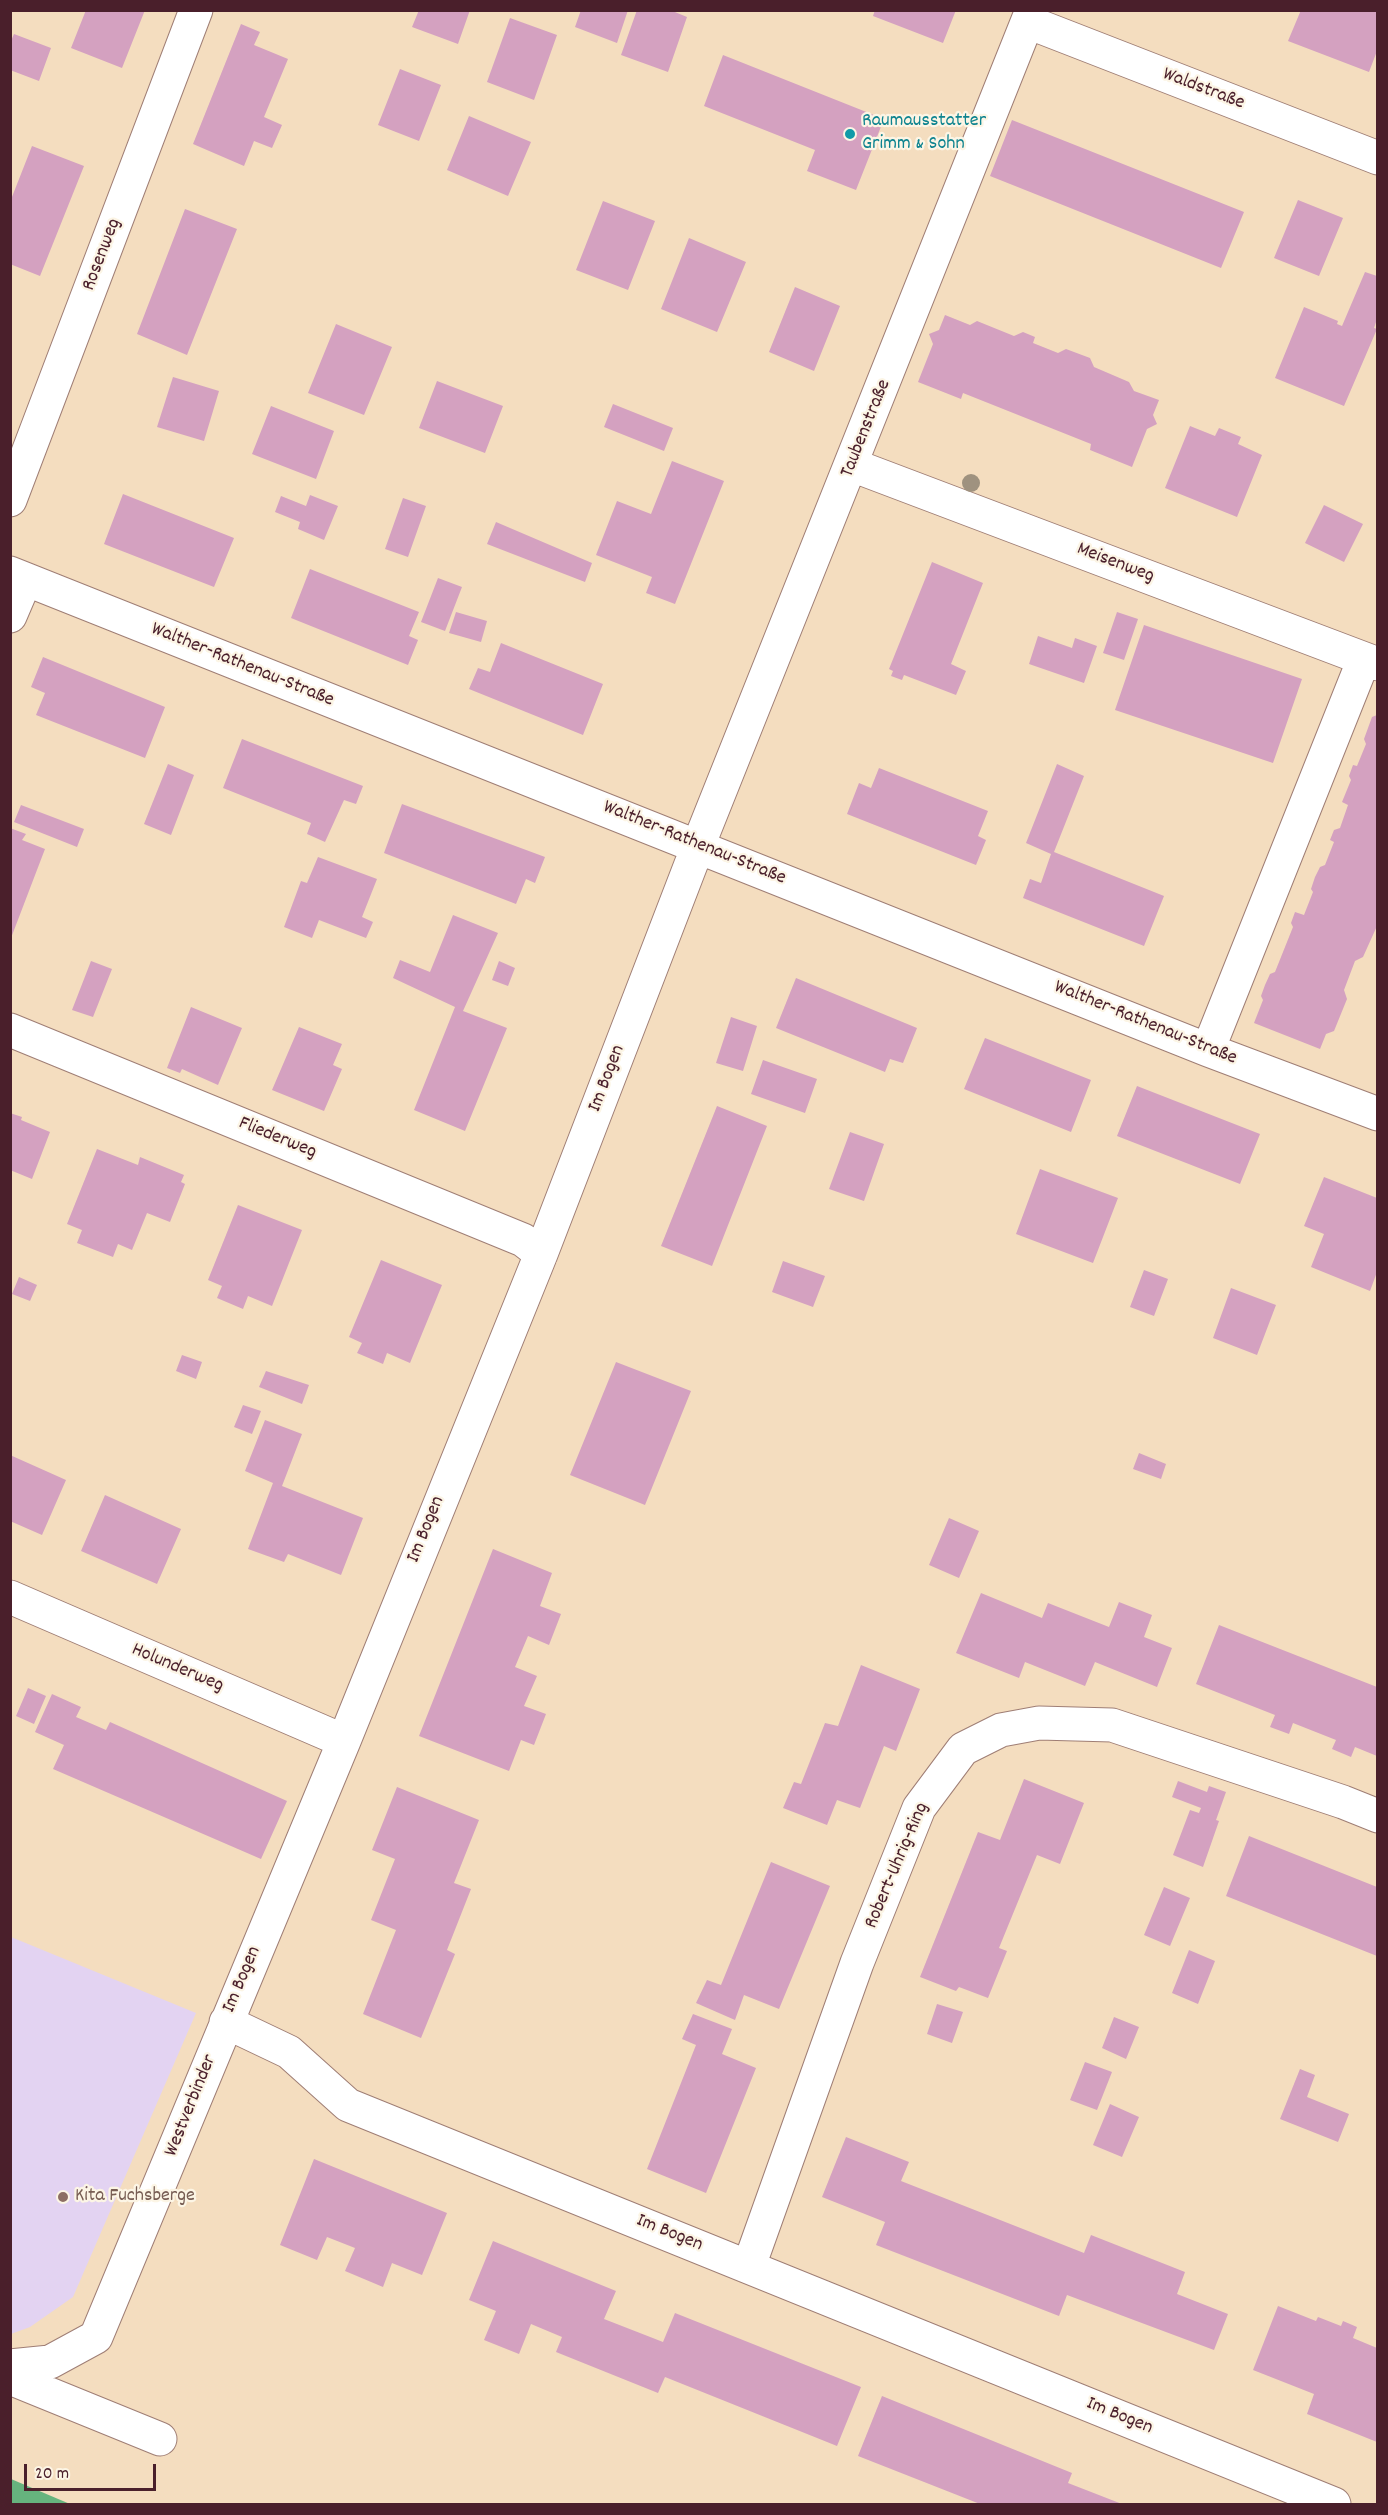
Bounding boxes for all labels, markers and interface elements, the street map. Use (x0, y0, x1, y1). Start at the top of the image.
street label: Waldstraße (1159, 63, 1247, 117)
place label: Raumausstatter Grimm & Sohn (862, 110, 986, 157)
marker: Raumausstatter Grimm & Sohn (843, 127, 857, 141)
street label: Rosenweg (78, 215, 128, 295)
street label: Taubenstraße (836, 376, 898, 482)
street label: Meisenweg (1073, 538, 1157, 590)
street label: Walther-Rathenau-Straße (147, 618, 337, 714)
street label: Walther-Rathenau-Straße (599, 796, 789, 892)
street label: Walther-Rathenau-Straße (1050, 976, 1240, 1072)
street label: Im Bogen (584, 1042, 632, 1116)
street label: Fliederweg (234, 1112, 320, 1166)
street label: Im Bogen (403, 1493, 451, 1567)
street label: Holunderweg (127, 1639, 227, 1699)
street label: Robert-Uhrig-Ring (861, 1799, 935, 1933)
street label: Im Bogen (218, 1943, 268, 2017)
street label: Westverbinder (161, 2052, 223, 2160)
place label: Kita Fuchsberge (75, 2185, 195, 2209)
marker: Kita Fuchsberge (56, 2190, 70, 2204)
street label: Im Bogen (632, 2210, 706, 2258)
street label: Im Bogen (1082, 2393, 1156, 2441)
scale bar (27, 2452, 159, 2490)
text: 20 m (35, 2462, 69, 2487)

